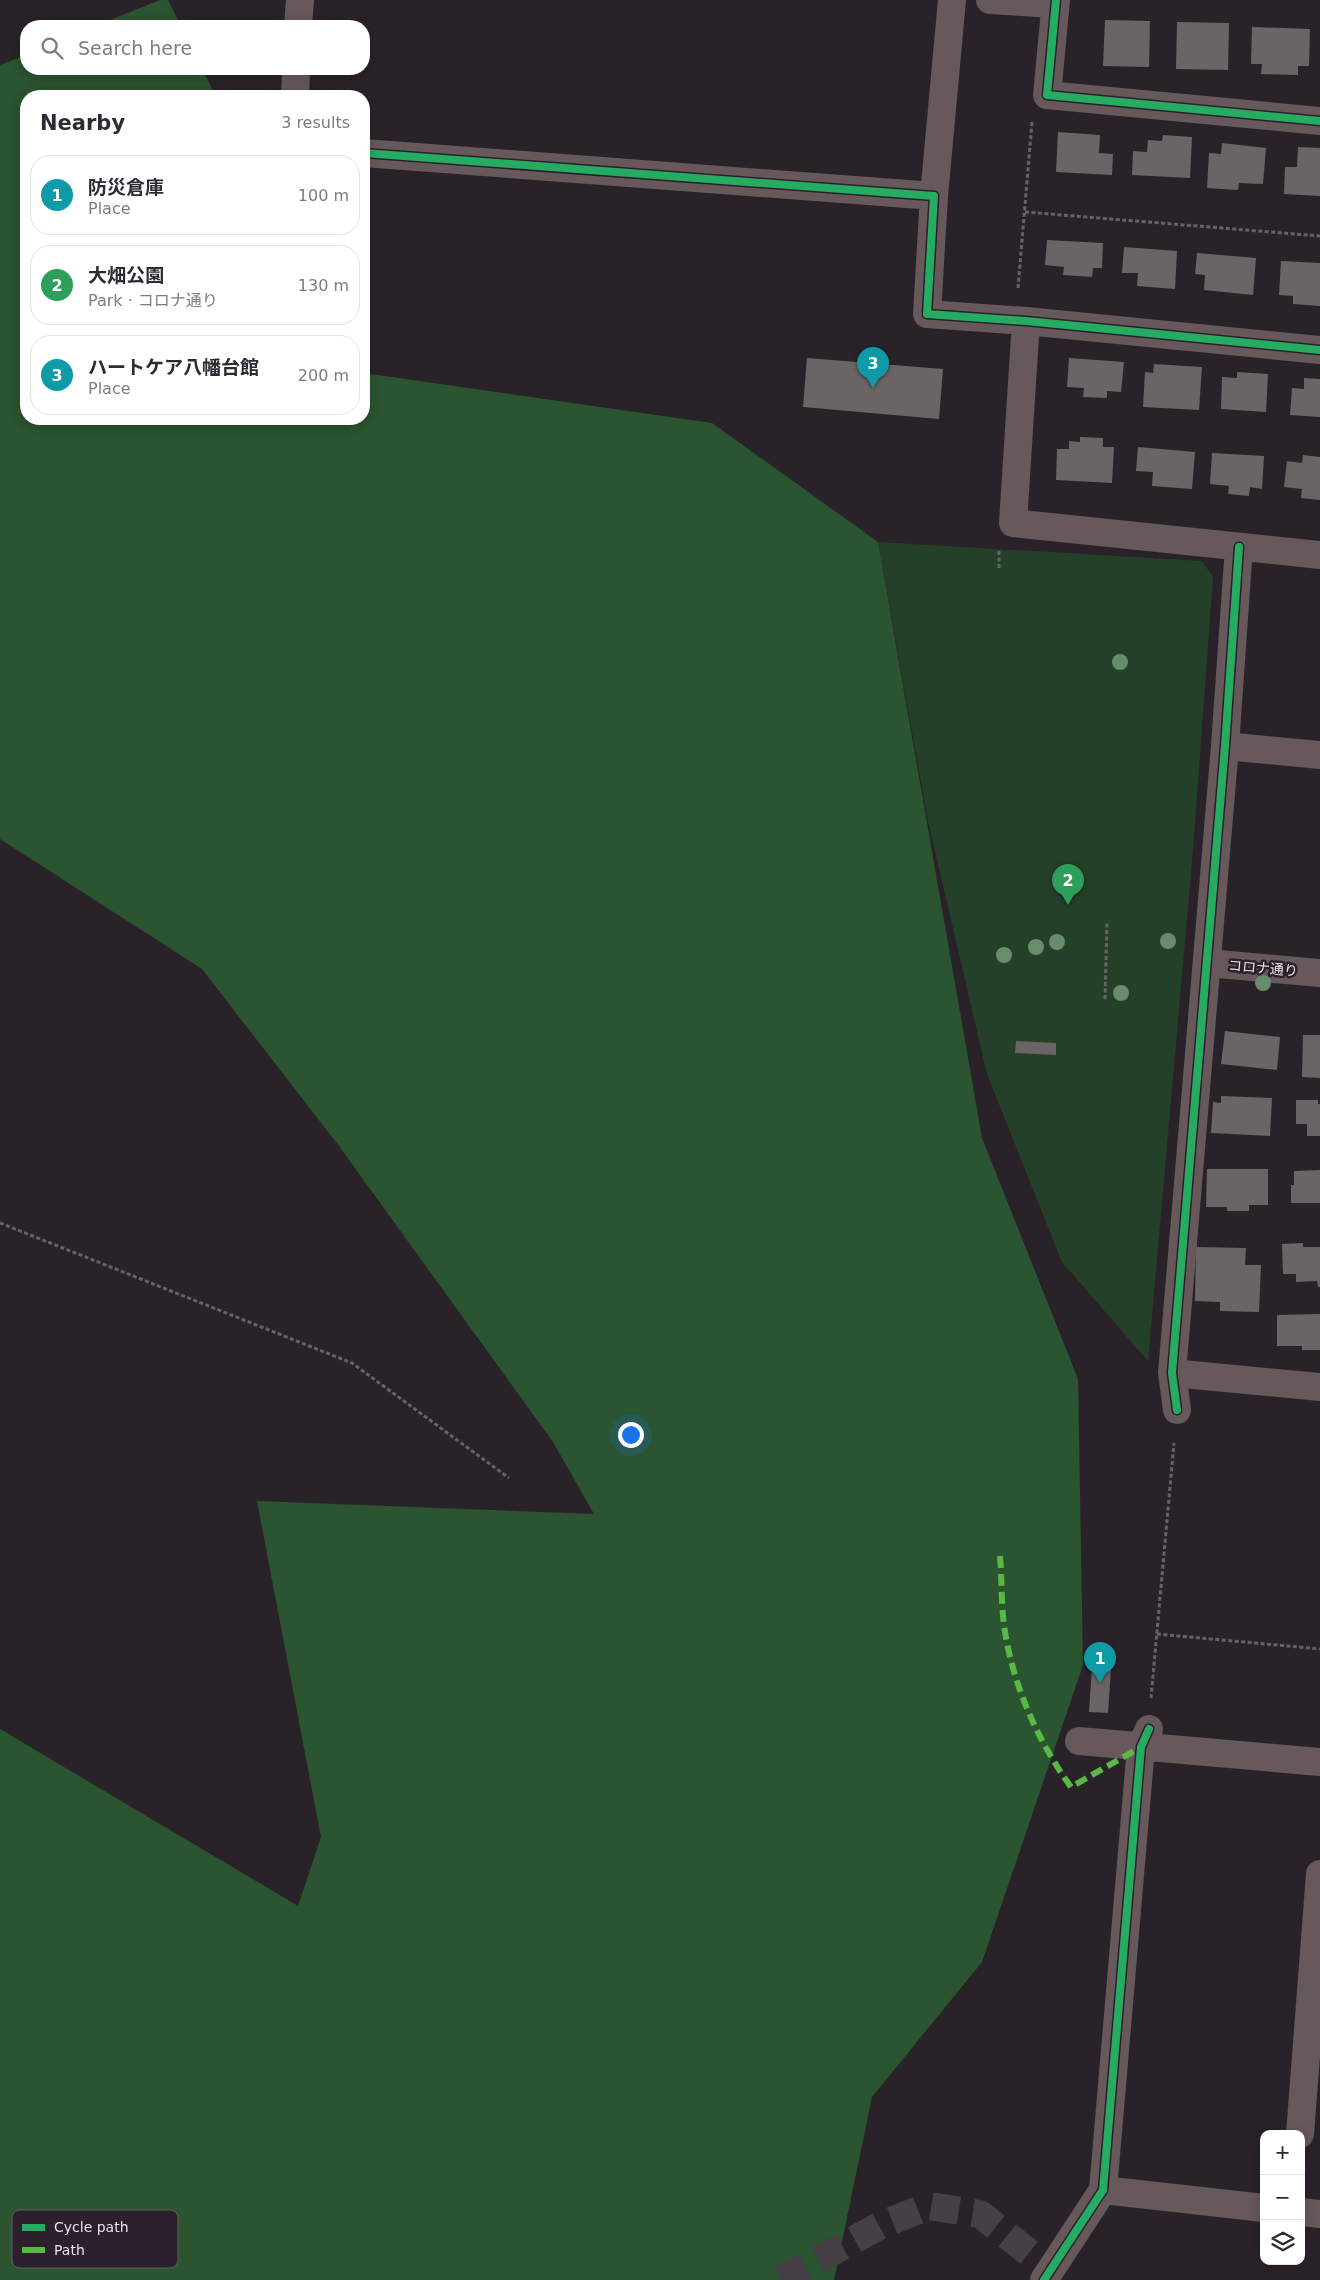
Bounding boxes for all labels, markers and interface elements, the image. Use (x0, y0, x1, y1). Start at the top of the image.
search box (20, 20, 370, 75)
icon: search (38, 34, 66, 62)
text: Search here (78, 37, 192, 59)
text: Nearby (40, 111, 125, 135)
text: 3 results (281, 113, 350, 132)
text: 防災倉庫 (88, 176, 164, 198)
text: 1 (51, 186, 63, 205)
text: 100 m (298, 186, 349, 205)
text: Place (88, 199, 131, 218)
text: 大畑公園 (88, 264, 164, 286)
text: 2 (51, 276, 63, 295)
text: 130 m (298, 276, 349, 295)
text: Park · コロナ通り (88, 291, 218, 310)
pin: 3 (857, 347, 889, 388)
text: ハートケア八幡台館 (88, 356, 259, 378)
text: 3 (51, 366, 63, 385)
text: 200 m (298, 366, 349, 385)
text: Place (88, 379, 131, 398)
pin: 2 (1052, 864, 1084, 905)
street label: コロナ通り (1227, 957, 1299, 979)
your location (618, 1422, 644, 1448)
pin: 1 (1084, 1642, 1116, 1683)
map controls (1260, 2130, 1305, 2265)
button: + (1260, 2130, 1305, 2175)
button: − (1260, 2175, 1305, 2220)
legend (12, 2210, 178, 2268)
text: Cycle path (54, 2219, 129, 2235)
button: layers (1260, 2220, 1305, 2265)
text: Path (54, 2242, 85, 2258)

